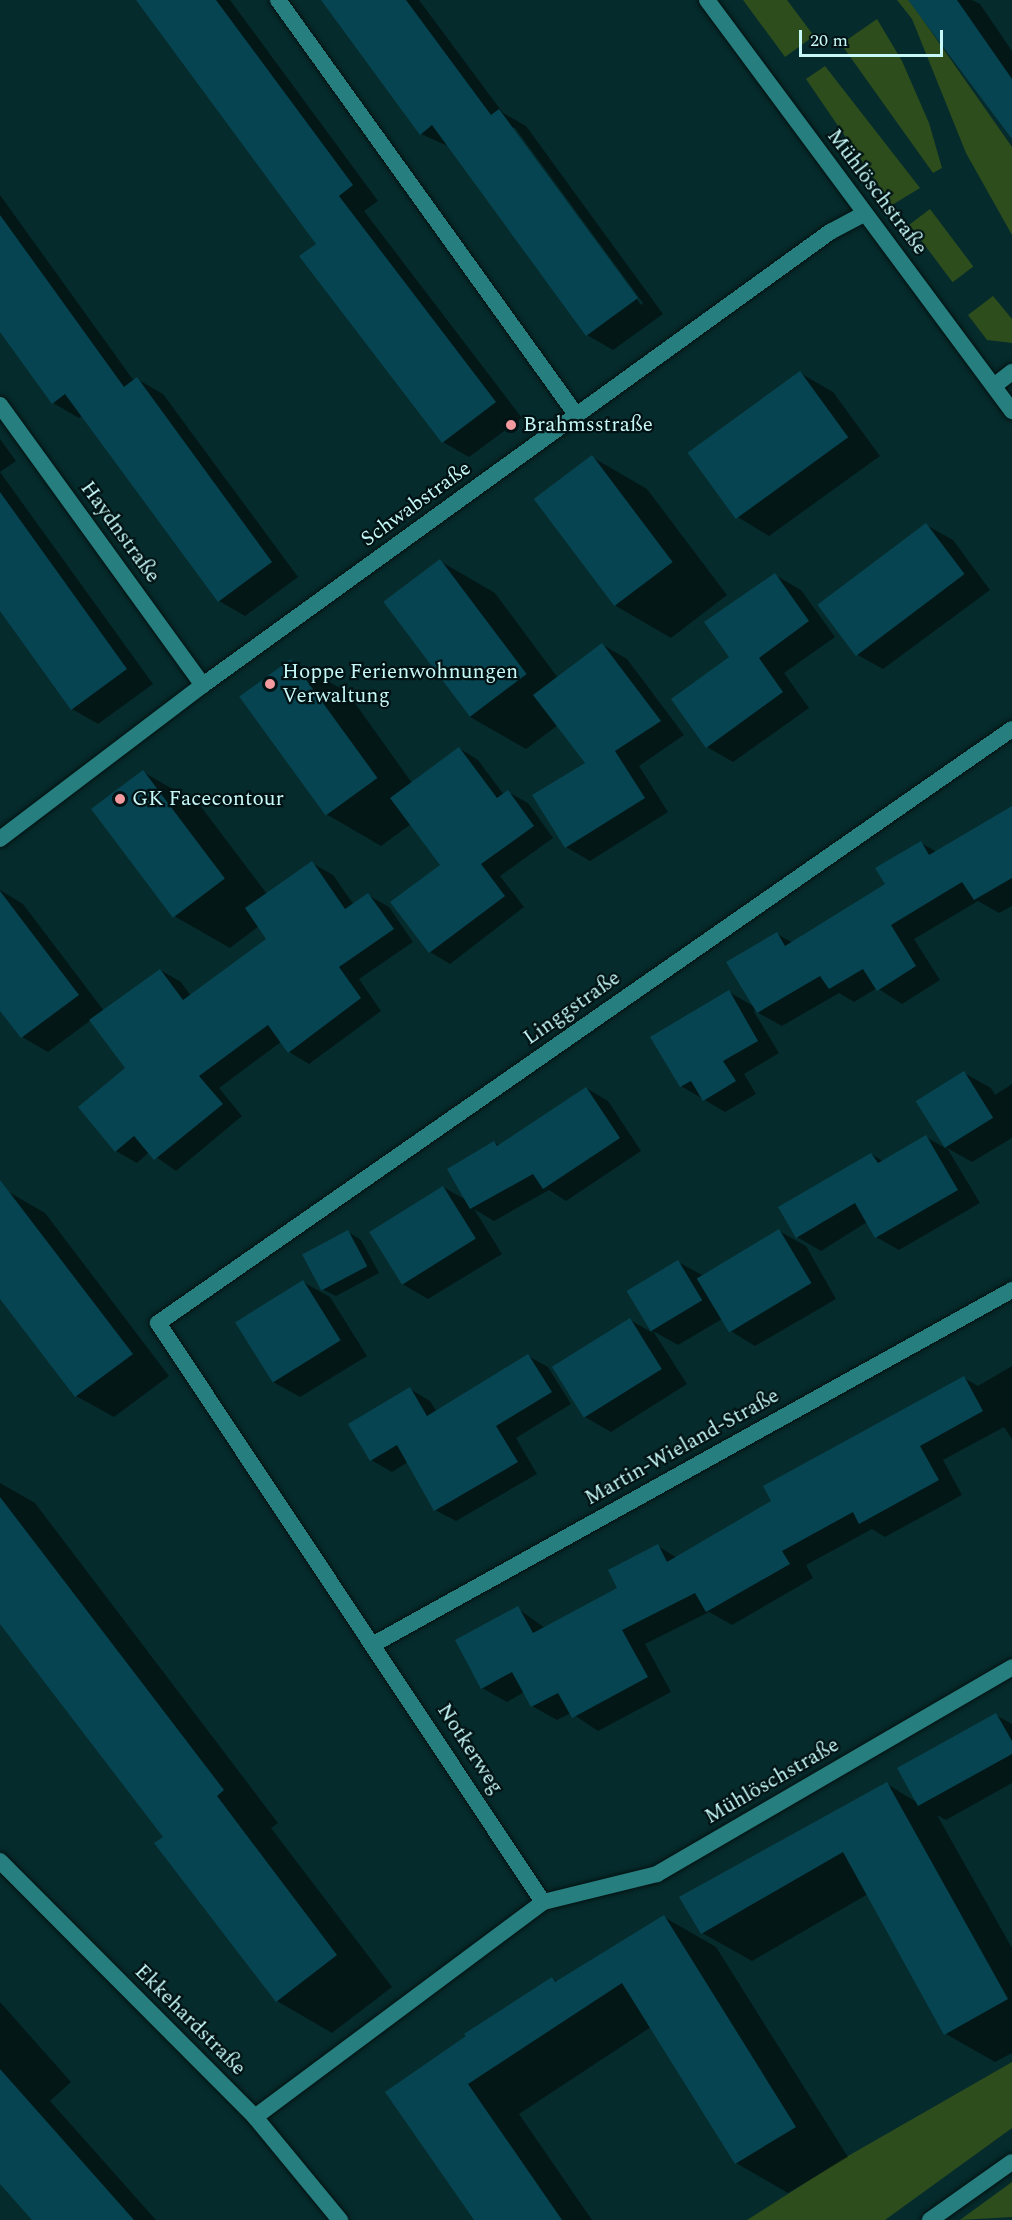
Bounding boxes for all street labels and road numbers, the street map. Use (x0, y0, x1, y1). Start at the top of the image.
street label: Mühlöschstraße (821, 124, 933, 260)
street label: Schwabstraße (356, 456, 476, 552)
street label: Haydnstraße (75, 476, 165, 588)
street label: Linggstraße (519, 965, 625, 1051)
street label: Martin-Wieland-Straße (580, 1383, 784, 1511)
street label: Notkerweg (431, 1699, 509, 1799)
street label: Mühlöschstraße (700, 1732, 844, 1830)
street label: Ekkehardstraße (129, 1959, 251, 2081)

